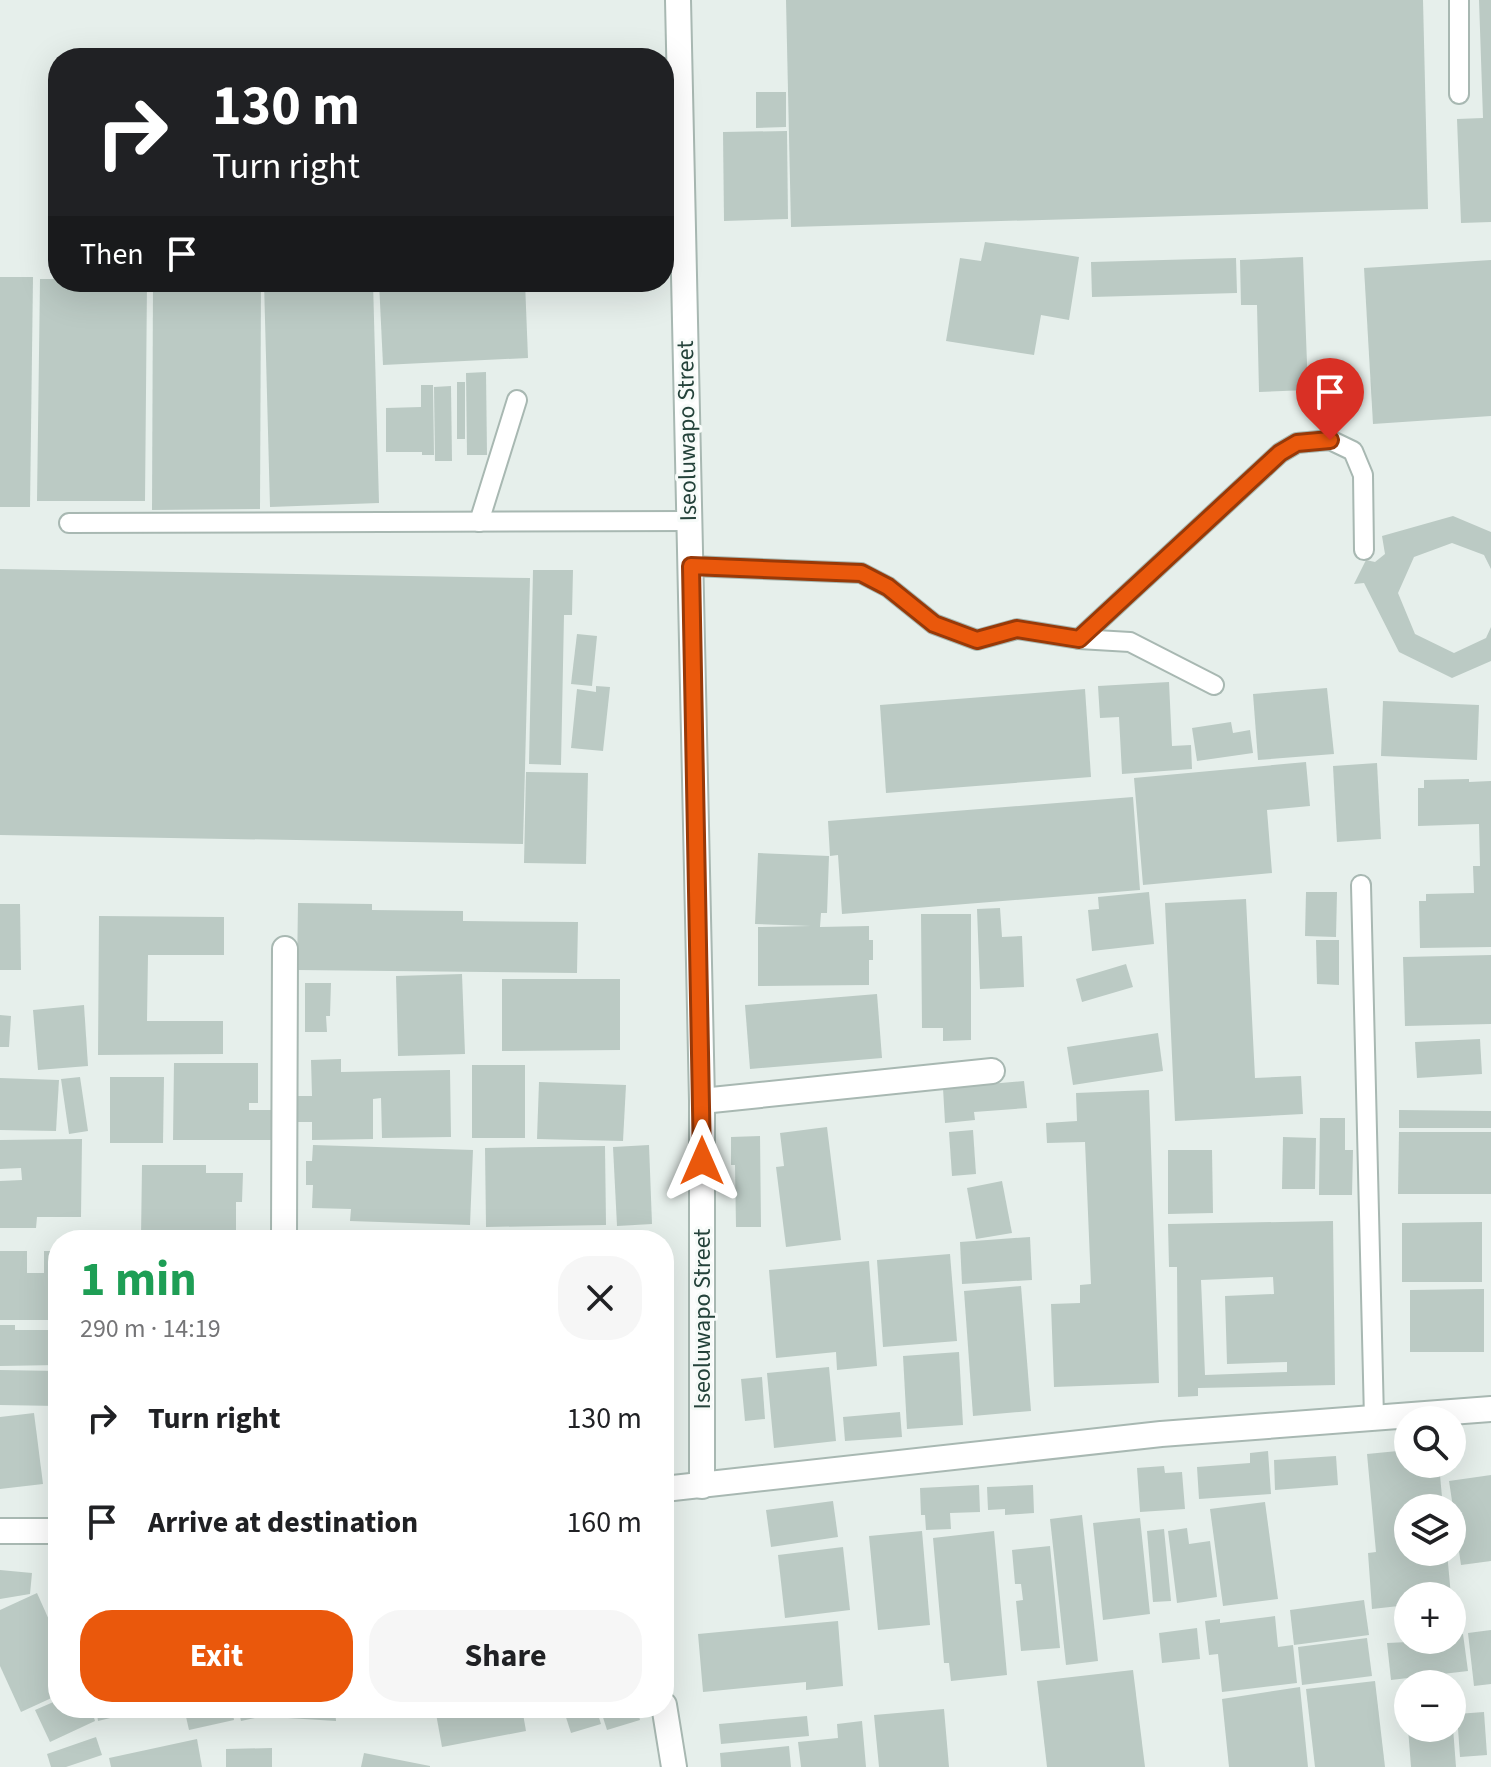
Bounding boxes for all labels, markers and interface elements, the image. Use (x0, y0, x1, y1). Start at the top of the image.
text: 130 m (212, 67, 360, 146)
icon: right (80, 80, 184, 184)
text: Turn right (212, 141, 360, 192)
icon: arrive (160, 232, 204, 276)
text: Then (80, 233, 144, 276)
street label: Iseoluwapo Street (668, 340, 706, 522)
pin (1296, 358, 1364, 440)
icon: arrive (1308, 370, 1352, 414)
position arrow (660, 1119, 744, 1203)
street label: Iseoluwapo Street (685, 1229, 720, 1409)
text: 1 min (80, 1246, 197, 1314)
button: close (558, 1256, 642, 1340)
text: 290 m · 14:19 (80, 1310, 221, 1347)
icon: right (80, 1396, 124, 1440)
text: Turn right (148, 1397, 280, 1440)
text: 130 m (566, 1397, 642, 1440)
map controls (1394, 1406, 1466, 1742)
button: search (1394, 1406, 1466, 1478)
button: layers (1394, 1494, 1466, 1566)
icon: arrive (80, 1500, 124, 1544)
text: Arrive at destination (148, 1501, 418, 1544)
text: 160 m (566, 1501, 642, 1544)
button: + (1394, 1582, 1466, 1654)
button: Exit (80, 1610, 353, 1702)
button: Share (369, 1610, 642, 1702)
button: − (1394, 1670, 1466, 1742)

